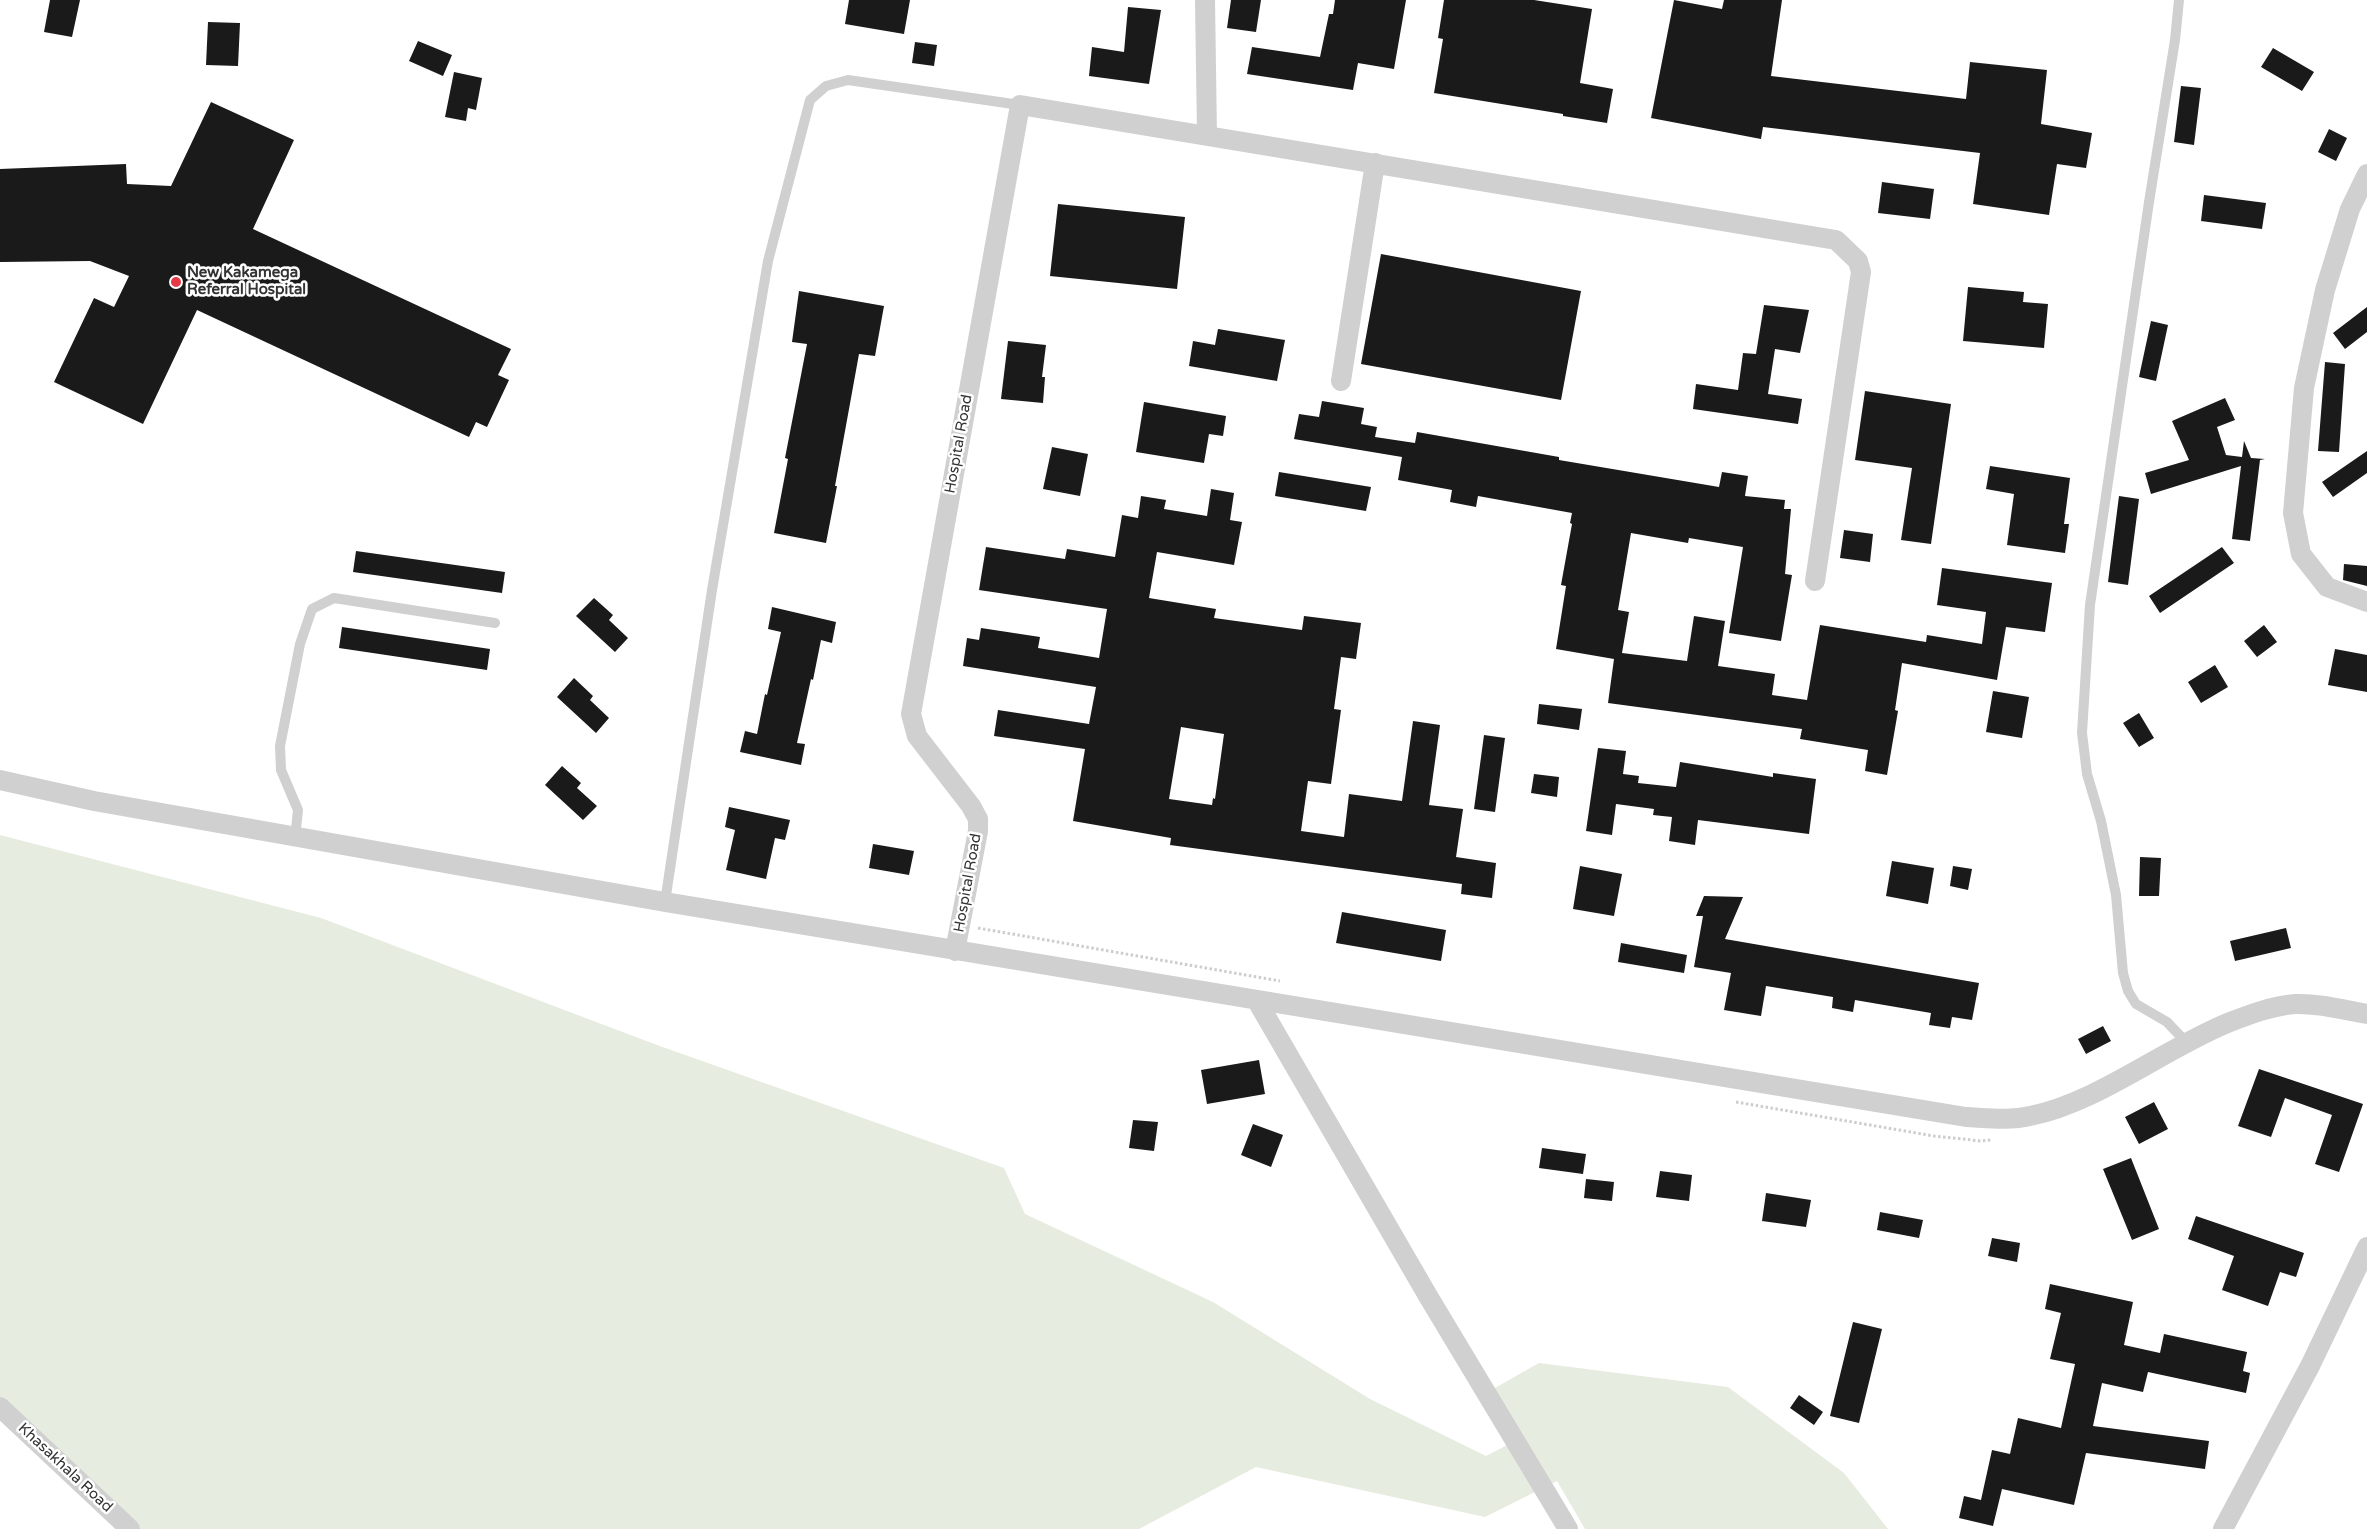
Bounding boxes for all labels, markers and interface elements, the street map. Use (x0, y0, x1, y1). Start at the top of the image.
place label: New Kakamega Referral Hospital (187, 264, 306, 299)
marker: New Kakamega Referral Hospital (169, 275, 183, 289)
street label: Hospital Road (941, 393, 977, 495)
street label: Hospital Road (950, 832, 986, 934)
street label: Khasakhala Road (14, 1420, 116, 1516)

